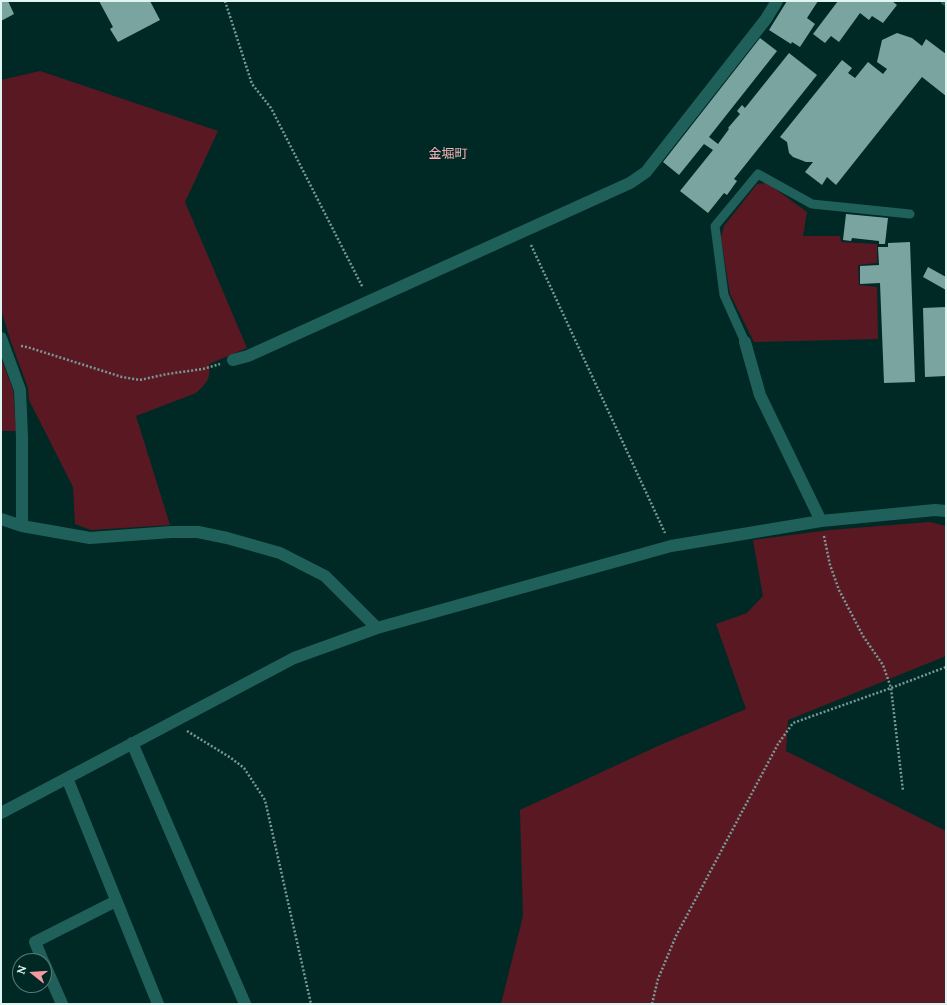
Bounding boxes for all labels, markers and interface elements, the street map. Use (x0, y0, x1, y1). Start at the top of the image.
district label: 金堀町 (429, 146, 467, 162)
north arrow (12, 953, 52, 993)
text: N (14, 964, 29, 976)

